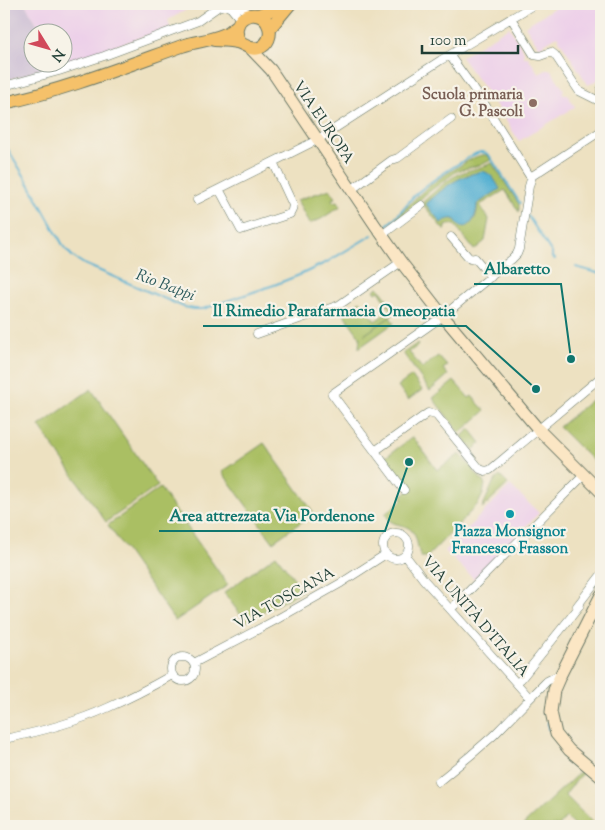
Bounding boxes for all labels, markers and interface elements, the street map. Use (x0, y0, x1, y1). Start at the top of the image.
north arrow (22, 22, 72, 72)
scale bar (422, 22, 519, 54)
text: 100 m (430, 31, 467, 52)
text: N (45, 44, 68, 65)
street label: VIA EUROPA (287, 77, 358, 169)
place label: Scuola primaria G. Pascoli (422, 85, 524, 123)
marker: Scuola primaria G. Pascoli (527, 97, 539, 109)
callout: Albaretto (474, 253, 561, 284)
text: Albaretto (484, 259, 551, 282)
water label: Rio Bappi (132, 264, 198, 308)
callout: Il Rimedio Parafarmacia Omeopatia (203, 295, 466, 326)
text: Il Rimedio Parafarmacia Omeopatia (213, 301, 456, 324)
callout: Area attrezzata Via Pordenone (159, 500, 385, 531)
text: Area attrezzata Via Pordenone (169, 506, 375, 529)
marker: Piazza Monsignor Francesco Frasson (504, 508, 516, 520)
place label: Piazza Monsignor Francesco Frasson (452, 522, 568, 560)
street label: VIA UNITÀ D'ITALIA (416, 551, 534, 682)
street label: VIA TOSCANA (231, 563, 339, 636)

